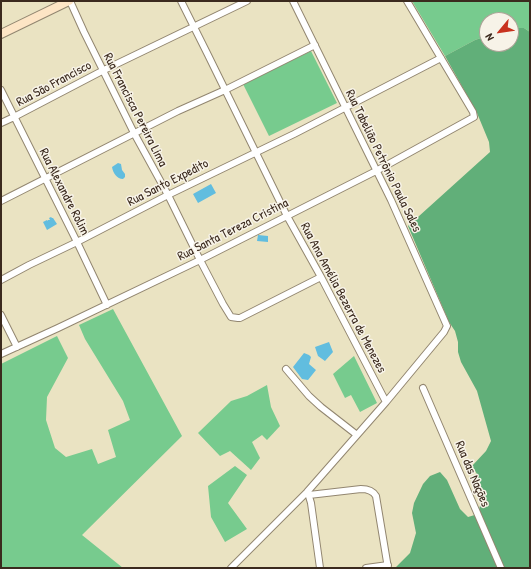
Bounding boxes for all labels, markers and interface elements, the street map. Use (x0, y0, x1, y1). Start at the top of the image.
north arrow (479, 12, 519, 52)
text: N (482, 31, 497, 43)
street label: Rua Francisca Pereira Lima (100, 51, 170, 169)
street label: Rua São Francisco (14, 58, 94, 110)
street label: Rua Tabelião Petrônio Paula Sales (342, 87, 424, 235)
street label: Rua Alexandre Rolim (35, 146, 93, 238)
street label: Rua Santo Expedito (125, 156, 211, 210)
street label: Rua Santa Tereza Cristina (175, 195, 291, 265)
street label: Rua Ana Amélia Bezerra de Menezes (297, 220, 389, 376)
street label: Rua das Nações (451, 439, 493, 509)

